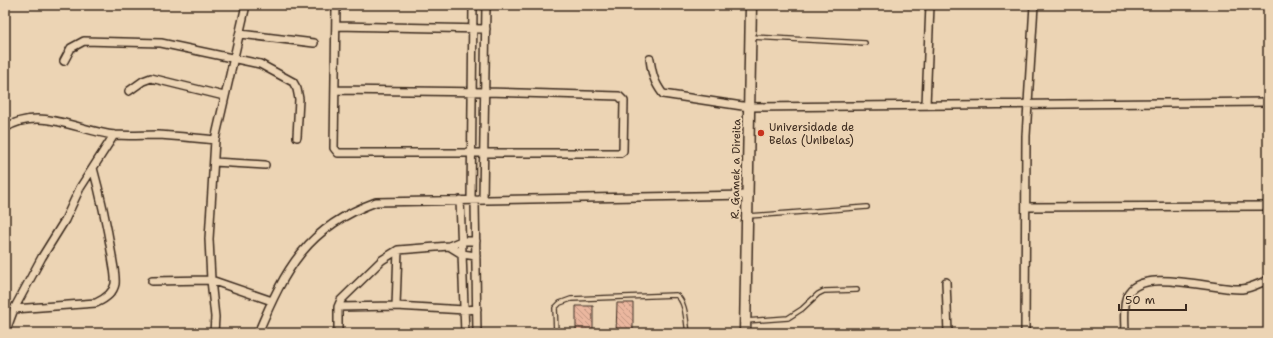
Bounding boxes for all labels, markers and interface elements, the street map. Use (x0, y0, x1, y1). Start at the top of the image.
street label: R. Gamek a Direita (728, 118, 744, 219)
place label: Universidade de Belas (Unibelas) (769, 120, 854, 148)
marker: Universidade de Belas (Unibelas) (756, 128, 766, 138)
scale bar (1119, 286, 1186, 312)
text: 50 m (1125, 292, 1155, 308)

